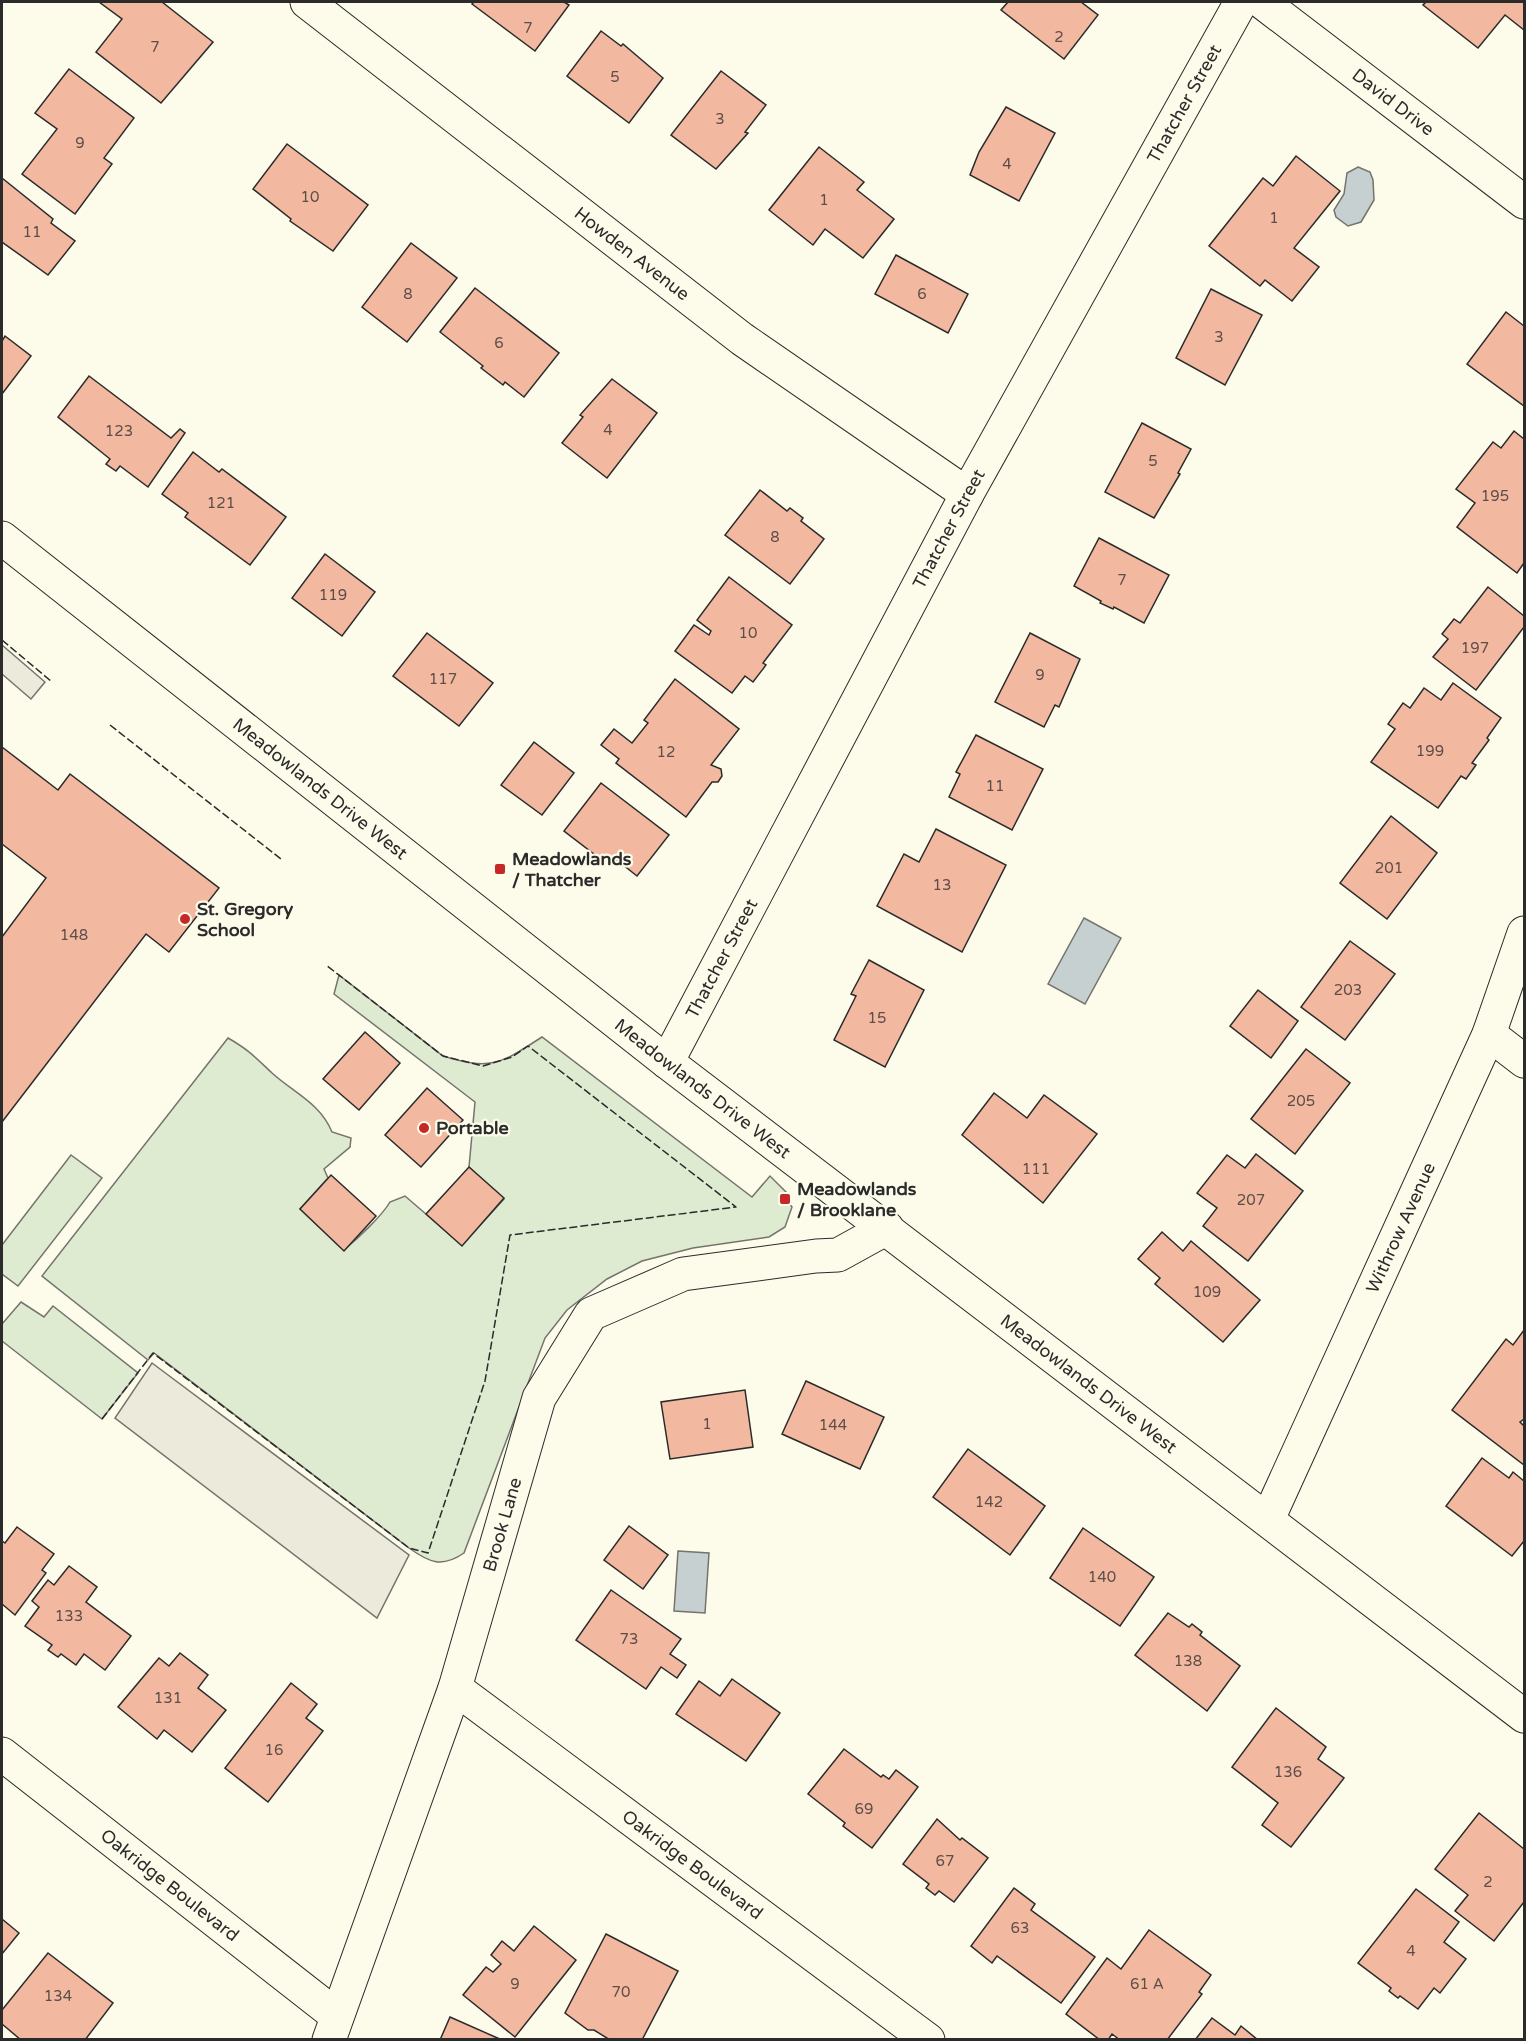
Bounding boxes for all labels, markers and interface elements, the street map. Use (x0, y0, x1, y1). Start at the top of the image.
house number: 7 (523, 19, 533, 37)
house number: 2 (1054, 28, 1064, 46)
house number: 7 (150, 38, 160, 56)
street label: Thatcher Street (1142, 41, 1226, 167)
street label: David Drive (1348, 64, 1439, 141)
house number: 5 (610, 68, 620, 86)
house number: 3 (715, 110, 725, 128)
house number: 9 (75, 134, 85, 152)
house number: 4 (1002, 155, 1012, 173)
house number: 10 (301, 188, 319, 206)
house number: 1 (819, 191, 829, 209)
street label: Howden Avenue (570, 202, 694, 305)
house number: 1 (1269, 209, 1279, 227)
house number: 11 (23, 223, 41, 241)
house number: 8 (403, 285, 413, 303)
house number: 6 (917, 285, 927, 303)
house number: 3 (1214, 328, 1224, 346)
house number: 6 (494, 334, 504, 352)
house number: 4 (603, 421, 613, 439)
house number: 123 (105, 422, 133, 440)
house number: 5 (1148, 452, 1158, 470)
street label: Thatcher Street (908, 465, 990, 592)
house number: 195 (1481, 487, 1509, 505)
house number: 121 (207, 494, 235, 512)
house number: 8 (770, 528, 780, 546)
house number: 7 (1117, 571, 1127, 589)
house number: 119 (319, 586, 347, 604)
house number: 10 (739, 624, 757, 642)
house number: 197 (1461, 639, 1489, 657)
house number: 9 (1035, 666, 1045, 684)
house number: 117 (429, 670, 457, 688)
street label: Meadowlands Drive West (228, 713, 412, 864)
house number: 199 (1416, 742, 1444, 760)
house number: 12 (657, 743, 675, 761)
house number: 11 (986, 777, 1004, 795)
place label: Meadowlands / Thatcher (512, 848, 632, 891)
house number: 201 (1375, 859, 1403, 877)
marker: Meadowlands / Thatcher (493, 862, 507, 876)
house number: 13 (933, 876, 951, 894)
street label: Thatcher Street (681, 895, 762, 1022)
place label: St. Gregory School (197, 898, 294, 941)
marker: St. Gregory School (178, 912, 192, 926)
house number: 148 (60, 926, 88, 944)
house number: 203 (1334, 981, 1362, 999)
house number: 15 (868, 1009, 886, 1027)
street label: Meadowlands Drive West (610, 1014, 795, 1163)
house number: 205 (1287, 1092, 1315, 1110)
place label: Portable (436, 1117, 509, 1139)
marker: Portable (417, 1121, 431, 1135)
street label: Withrow Avenue (1361, 1159, 1440, 1297)
house number: 111 (1022, 1160, 1050, 1178)
place label: Meadowlands / Brooklane (797, 1178, 917, 1221)
house number: 207 (1237, 1191, 1265, 1209)
marker: Meadowlands / Brooklane (778, 1192, 792, 1206)
house number: 109 (1193, 1283, 1221, 1301)
street label: Meadowlands Drive West (996, 1309, 1181, 1458)
house number: 1 (702, 1415, 712, 1433)
house number: 144 (819, 1416, 847, 1434)
street label: Brook Lane (478, 1475, 526, 1574)
house number: 142 (975, 1493, 1003, 1511)
house number: 140 (1088, 1568, 1116, 1586)
house number: 133 (55, 1607, 83, 1625)
house number: 73 (620, 1630, 638, 1648)
house number: 138 (1174, 1652, 1202, 1670)
house number: 131 (154, 1689, 182, 1707)
house number: 16 (265, 1741, 283, 1759)
house number: 136 (1274, 1763, 1302, 1781)
house number: 69 (855, 1800, 873, 1818)
street label: Oakridge Boulevard (618, 1805, 767, 1924)
street label: Oakridge Boulevard (96, 1824, 243, 1946)
house number: 67 (936, 1852, 954, 1870)
house number: 2 (1483, 1873, 1493, 1891)
house number: 63 (1011, 1919, 1029, 1937)
house number: 4 (1406, 1942, 1416, 1960)
house number: 9 (510, 1975, 520, 1993)
house number: 61 A (1130, 1975, 1164, 1993)
house number: 70 (612, 1983, 630, 2001)
house number: 134 (44, 1987, 72, 2005)

